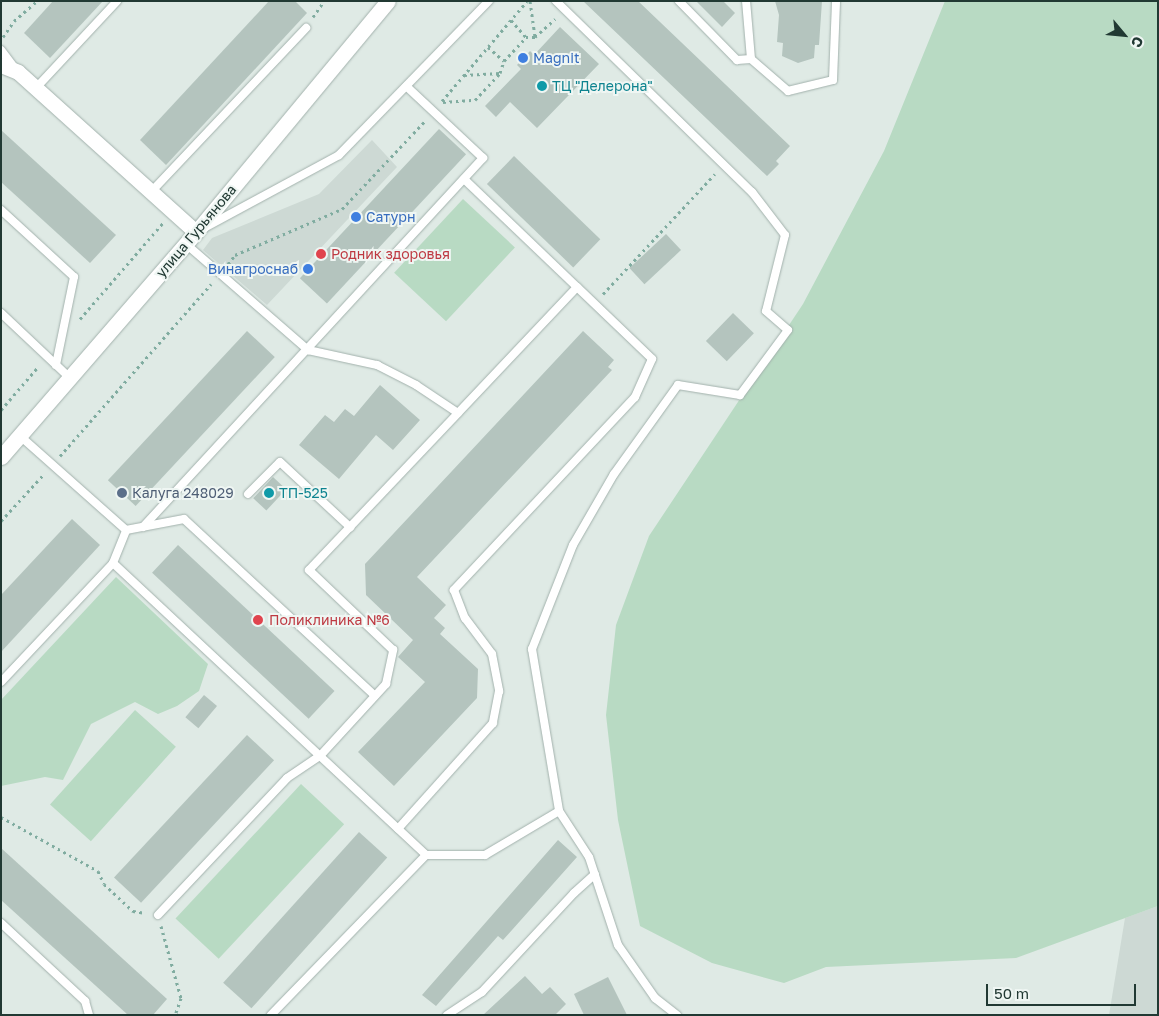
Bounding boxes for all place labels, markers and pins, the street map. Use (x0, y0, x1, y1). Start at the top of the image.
place label: Magnit (533, 50, 580, 66)
marker: Magnit (517, 52, 529, 64)
place label: ТЦ "Делерона" (552, 78, 653, 94)
marker: ТЦ "Делерона" (536, 80, 548, 92)
place label: Сатурн (366, 209, 415, 225)
marker: Сатурн (350, 211, 362, 223)
place label: Родник здоровья (331, 246, 450, 262)
marker: Родник здоровья (315, 248, 327, 260)
place label: Винагроснаб (208, 261, 298, 277)
marker: Винагроснаб (302, 263, 314, 275)
place label: Калуга 248029 (132, 485, 234, 501)
place label: ТП-525 (279, 485, 328, 501)
marker: Калуга 248029 (116, 487, 128, 499)
marker: ТП-525 (263, 487, 275, 499)
place label: Поликлиника №6 (269, 612, 390, 628)
marker: Поликлиника №6 (251, 613, 265, 627)

